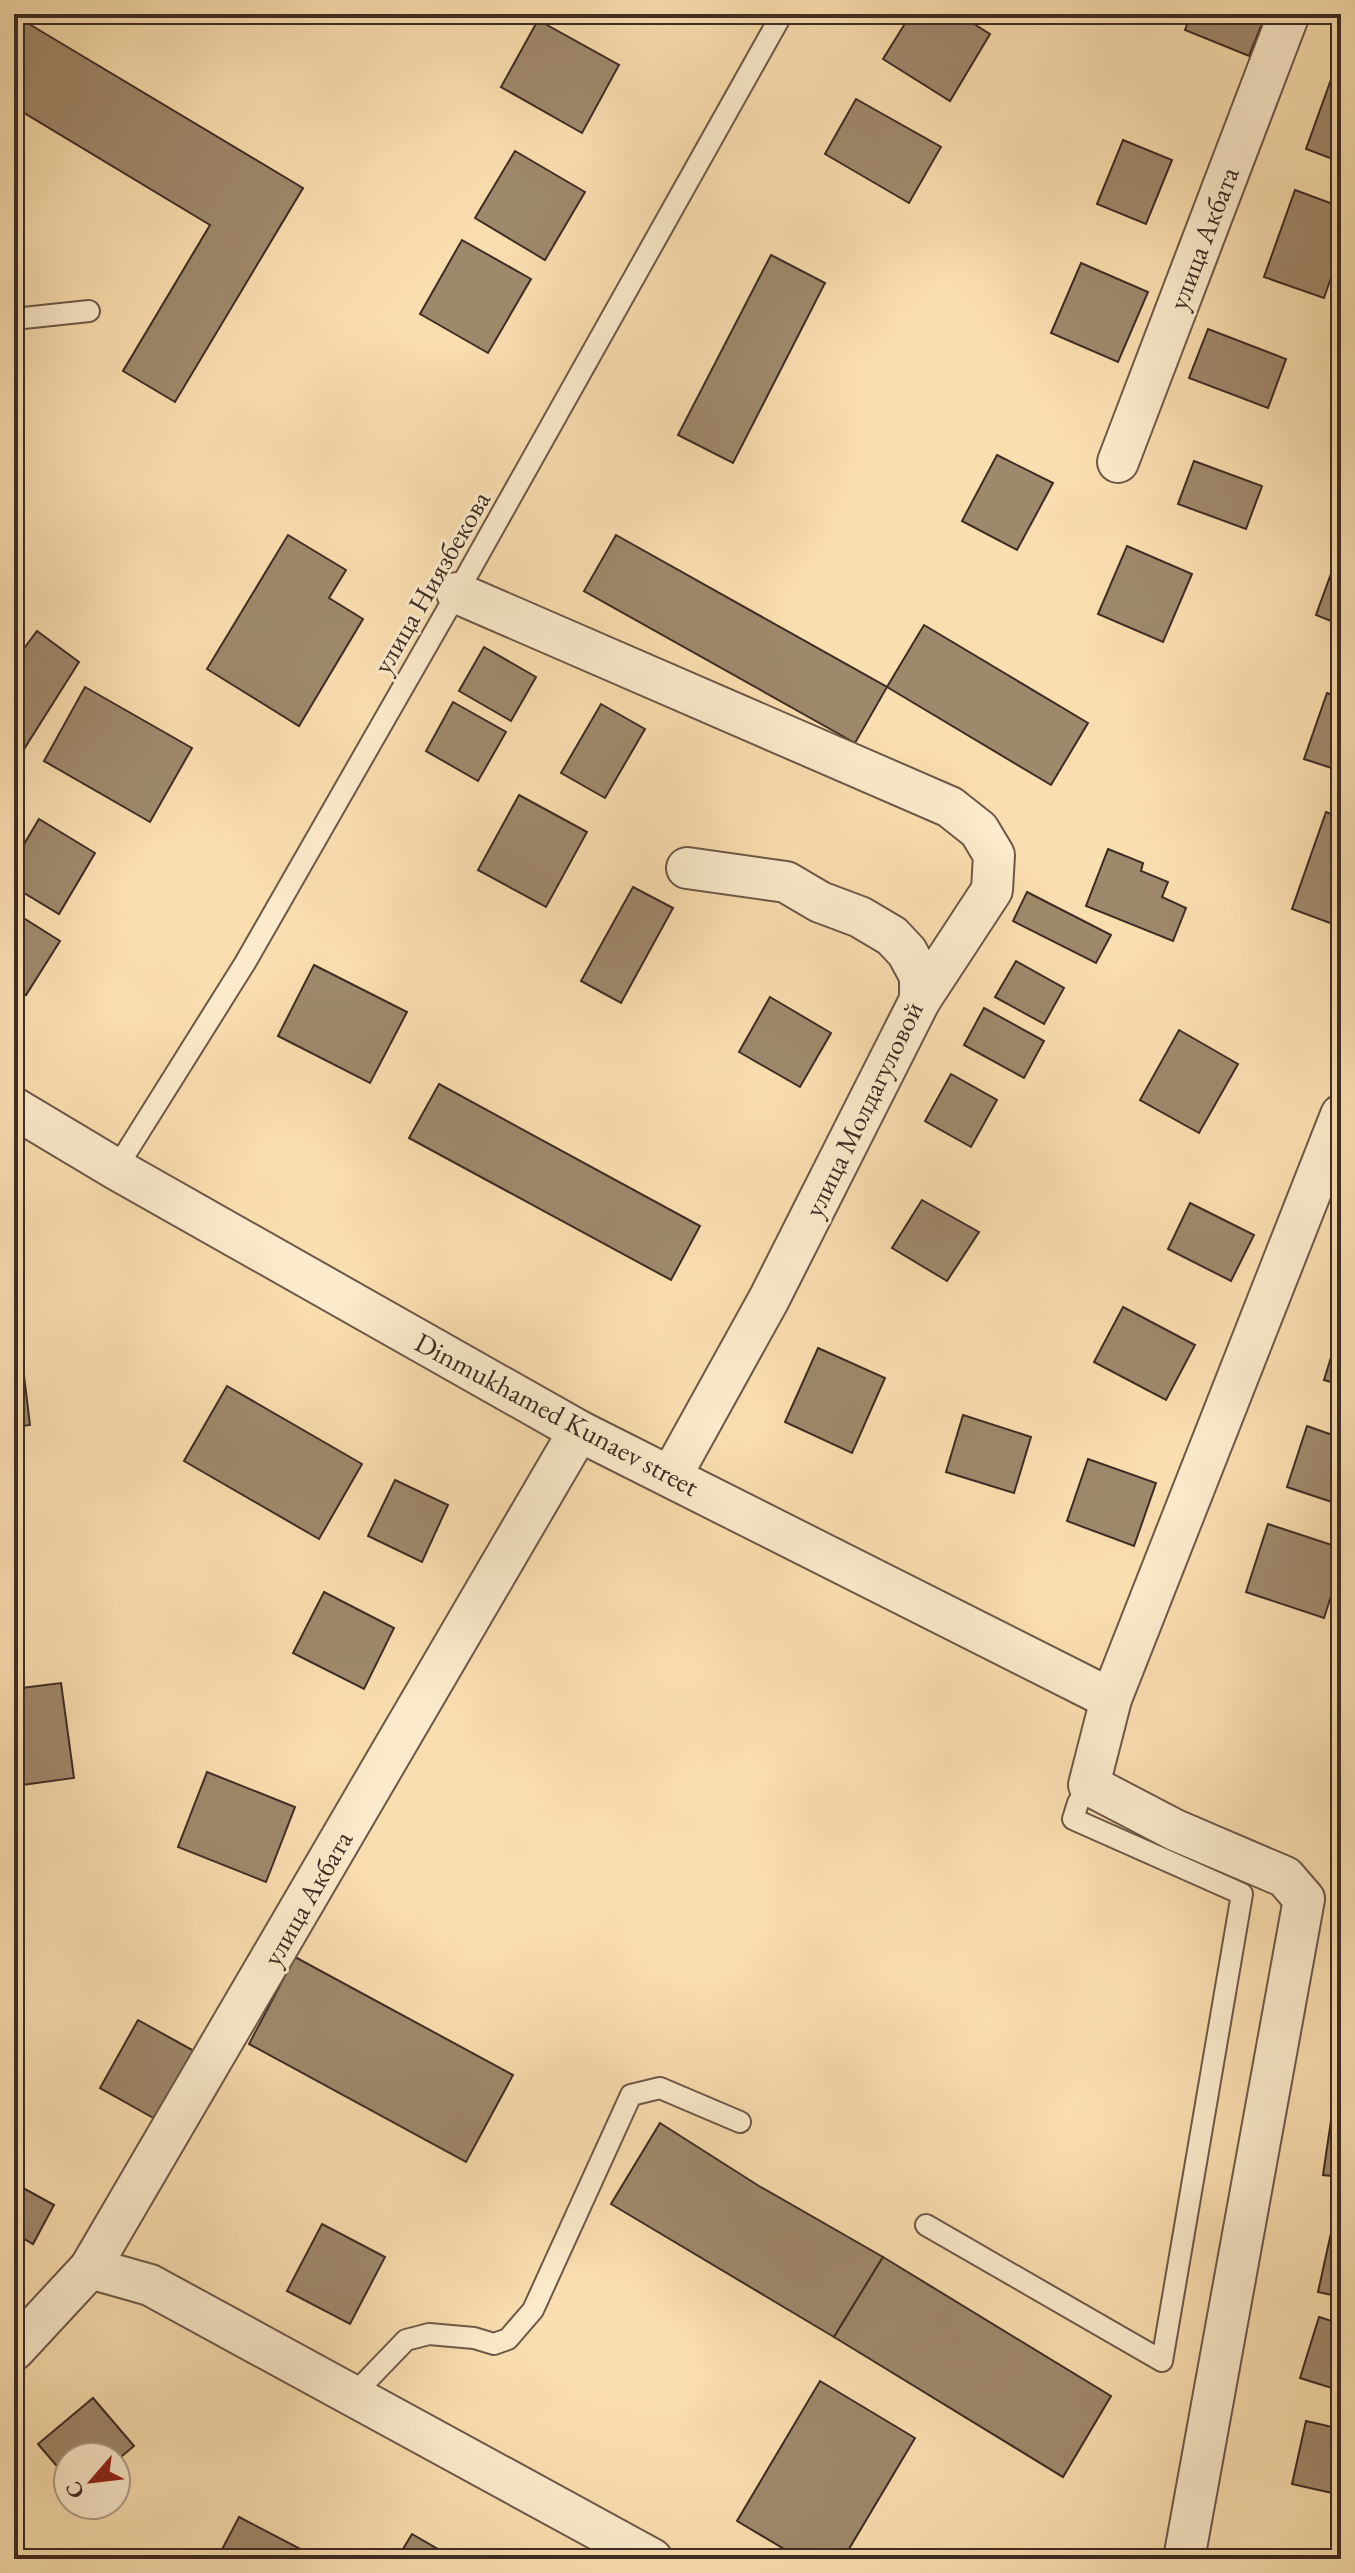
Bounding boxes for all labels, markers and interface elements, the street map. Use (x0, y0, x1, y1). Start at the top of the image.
street label: улица Акбата (1159, 161, 1247, 315)
street label: улица Ниязбекова (364, 483, 498, 680)
street label: улица Молдагуловой (795, 995, 931, 1223)
street label: Dinmukhamed Kunaev street (409, 1324, 705, 1504)
street label: улица Акбата (254, 1823, 361, 1972)
north arrow (52, 2441, 132, 2521)
text: С (58, 2476, 91, 2504)

